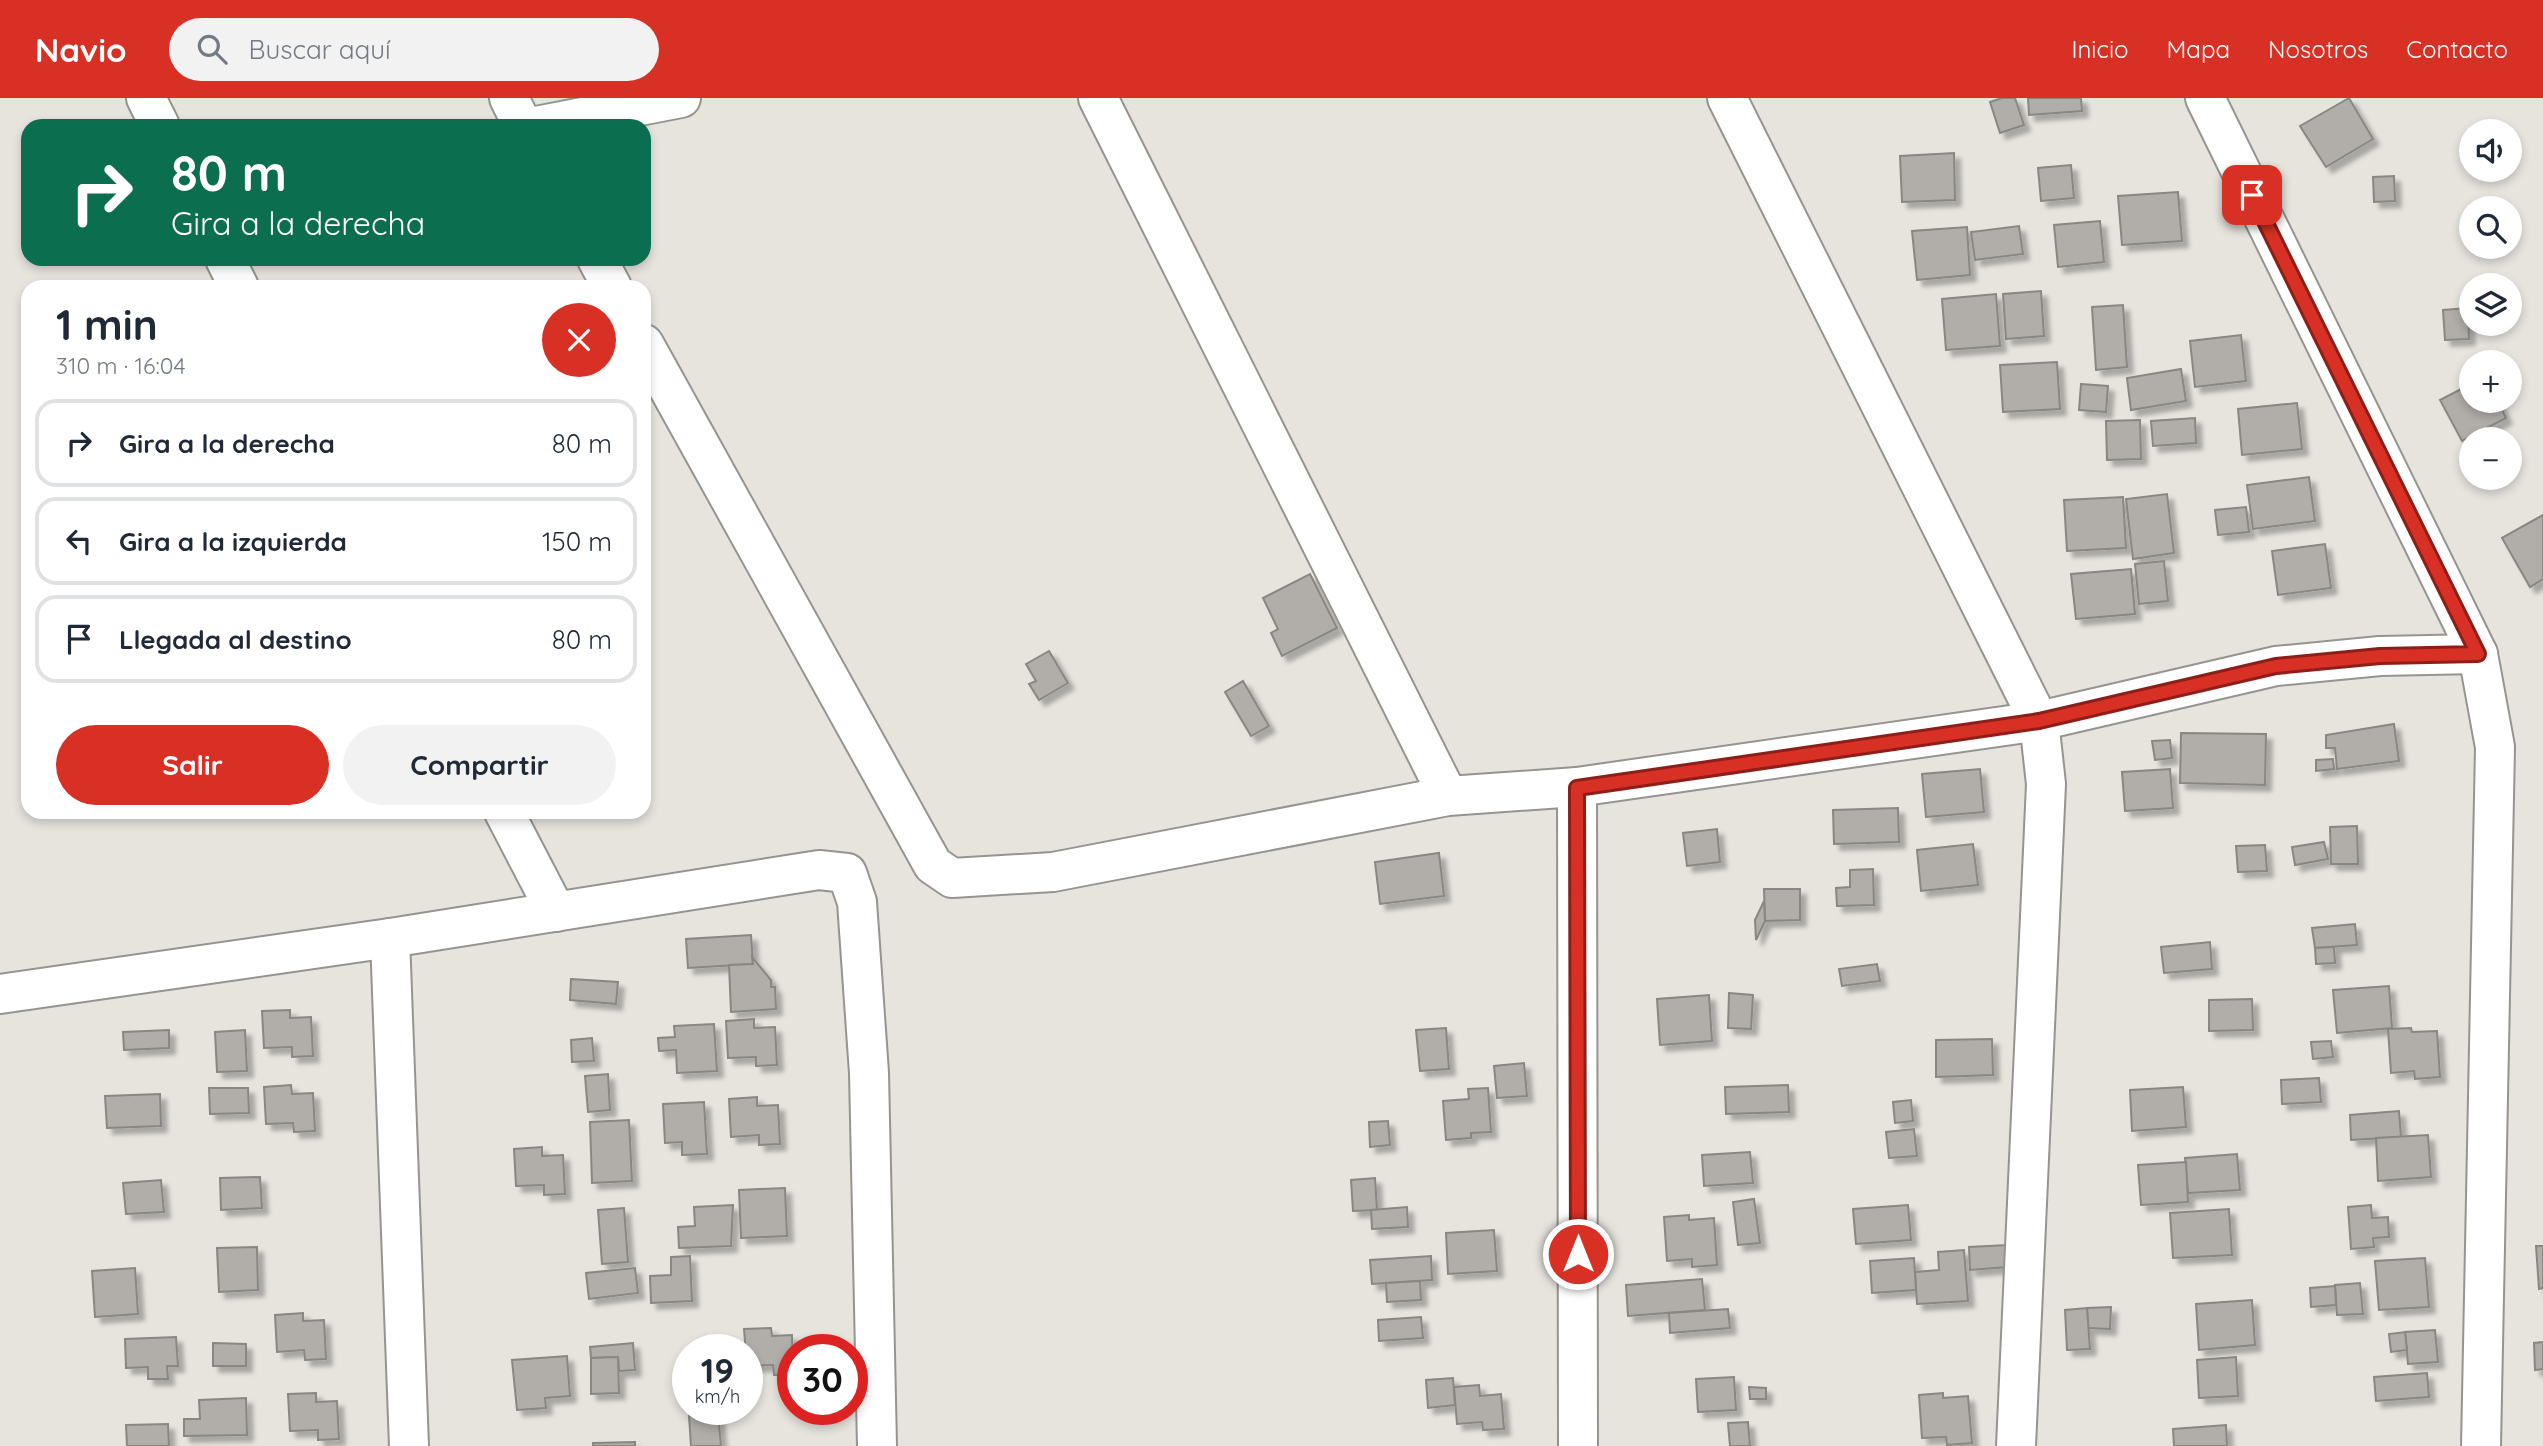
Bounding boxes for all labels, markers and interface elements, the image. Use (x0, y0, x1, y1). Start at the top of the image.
search box (169, 18, 659, 81)
text: Navio (35, 29, 127, 70)
icon: search (193, 30, 231, 68)
text: Buscar aquí (249, 33, 391, 66)
text: Inicio (2071, 34, 2129, 64)
text: Mapa (2167, 34, 2230, 64)
text: Nosotros (2268, 34, 2368, 64)
text: Contacto (2406, 34, 2508, 64)
map controls (2459, 119, 2522, 490)
button: sound (2459, 119, 2522, 182)
text: 80 m (171, 142, 287, 203)
icon: right (56, 147, 147, 238)
pin (2222, 165, 2282, 225)
icon: arrive (2233, 176, 2271, 214)
button: search (2459, 196, 2522, 259)
text: Gira a la derecha (171, 203, 425, 243)
button: layers (2459, 273, 2522, 336)
text: 1 min (56, 298, 158, 351)
button: close (542, 303, 616, 377)
button: + (2459, 350, 2522, 413)
text: 310 m · 16:04 (56, 351, 186, 380)
icon: right (60, 424, 98, 462)
text: Gira a la derecha (119, 427, 335, 460)
text: 80 m (552, 427, 612, 460)
button: − (2459, 427, 2522, 490)
icon: left (60, 522, 98, 560)
text: Gira a la izquierda (119, 525, 347, 558)
text: 150 m (542, 525, 612, 558)
icon: arrive (60, 620, 98, 658)
text: Llegada al destino (119, 623, 352, 656)
text: 80 m (552, 623, 612, 656)
button: Salir (56, 725, 329, 805)
button: Compartir (343, 725, 616, 805)
position arrow (1541, 1217, 1615, 1291)
speed limit sign: 30 (777, 1334, 868, 1425)
text: 19 (701, 1348, 734, 1392)
text: km/h (695, 1385, 740, 1408)

